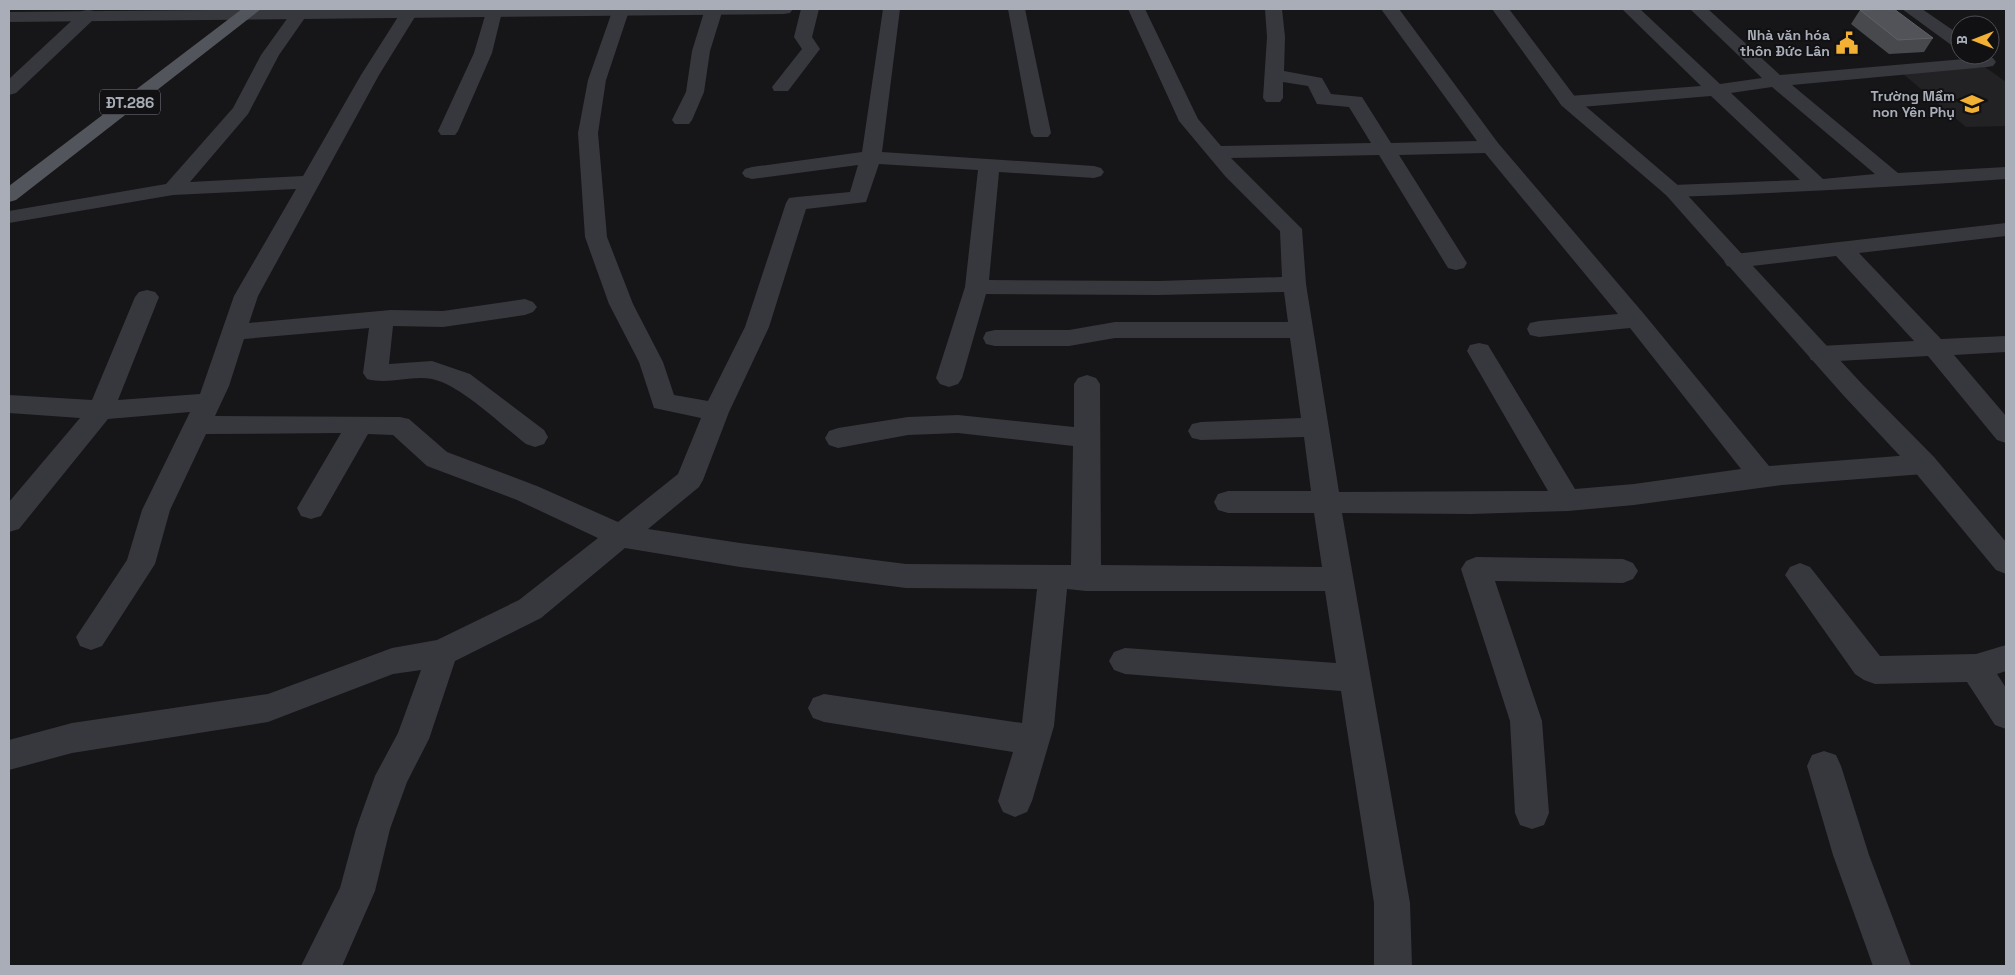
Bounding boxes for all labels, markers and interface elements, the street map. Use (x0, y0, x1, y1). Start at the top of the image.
north arrow (1950, 15, 2000, 65)
place label: Nhà văn hóa thôn Đức Lân (1740, 26, 1830, 60)
public building icon: Nhà văn hóa thôn Đức Lân (1834, 30, 1860, 56)
text: B (1953, 35, 1971, 45)
place label: Trường Mầm non Yên Phụ (1871, 87, 1955, 121)
road number: ĐT.286 (100, 90, 160, 114)
school or university icon: Trường Mầm non Yên Phụ (1959, 91, 1985, 117)

